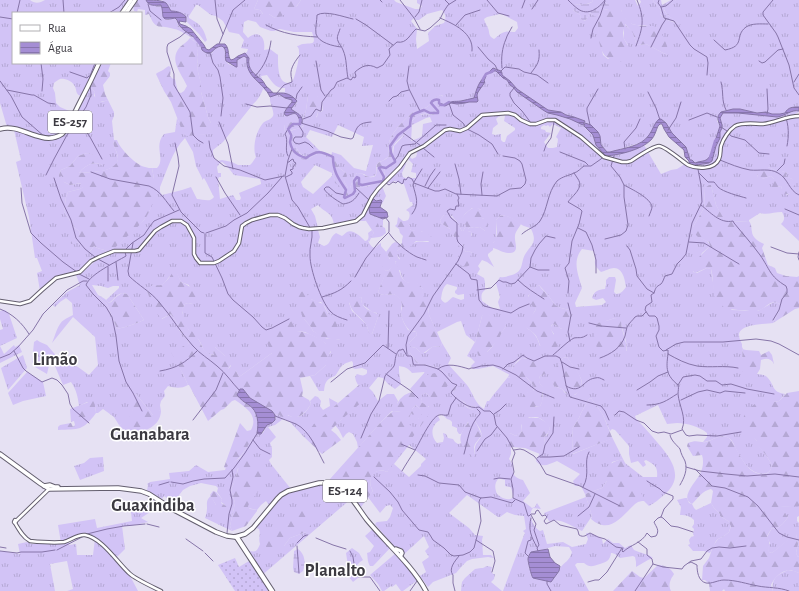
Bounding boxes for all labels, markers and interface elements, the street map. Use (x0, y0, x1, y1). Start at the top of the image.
legend (12, 12, 142, 64)
text: Rua (48, 22, 67, 34)
text: Água (48, 41, 73, 54)
road number: ES-257 (48, 111, 92, 133)
district label: Limão (33, 351, 77, 369)
district label: Guanabara (110, 426, 190, 444)
road number: ES-124 (323, 480, 367, 502)
district label: Guaxindiba (111, 497, 195, 515)
district label: Planalto (304, 562, 366, 580)

